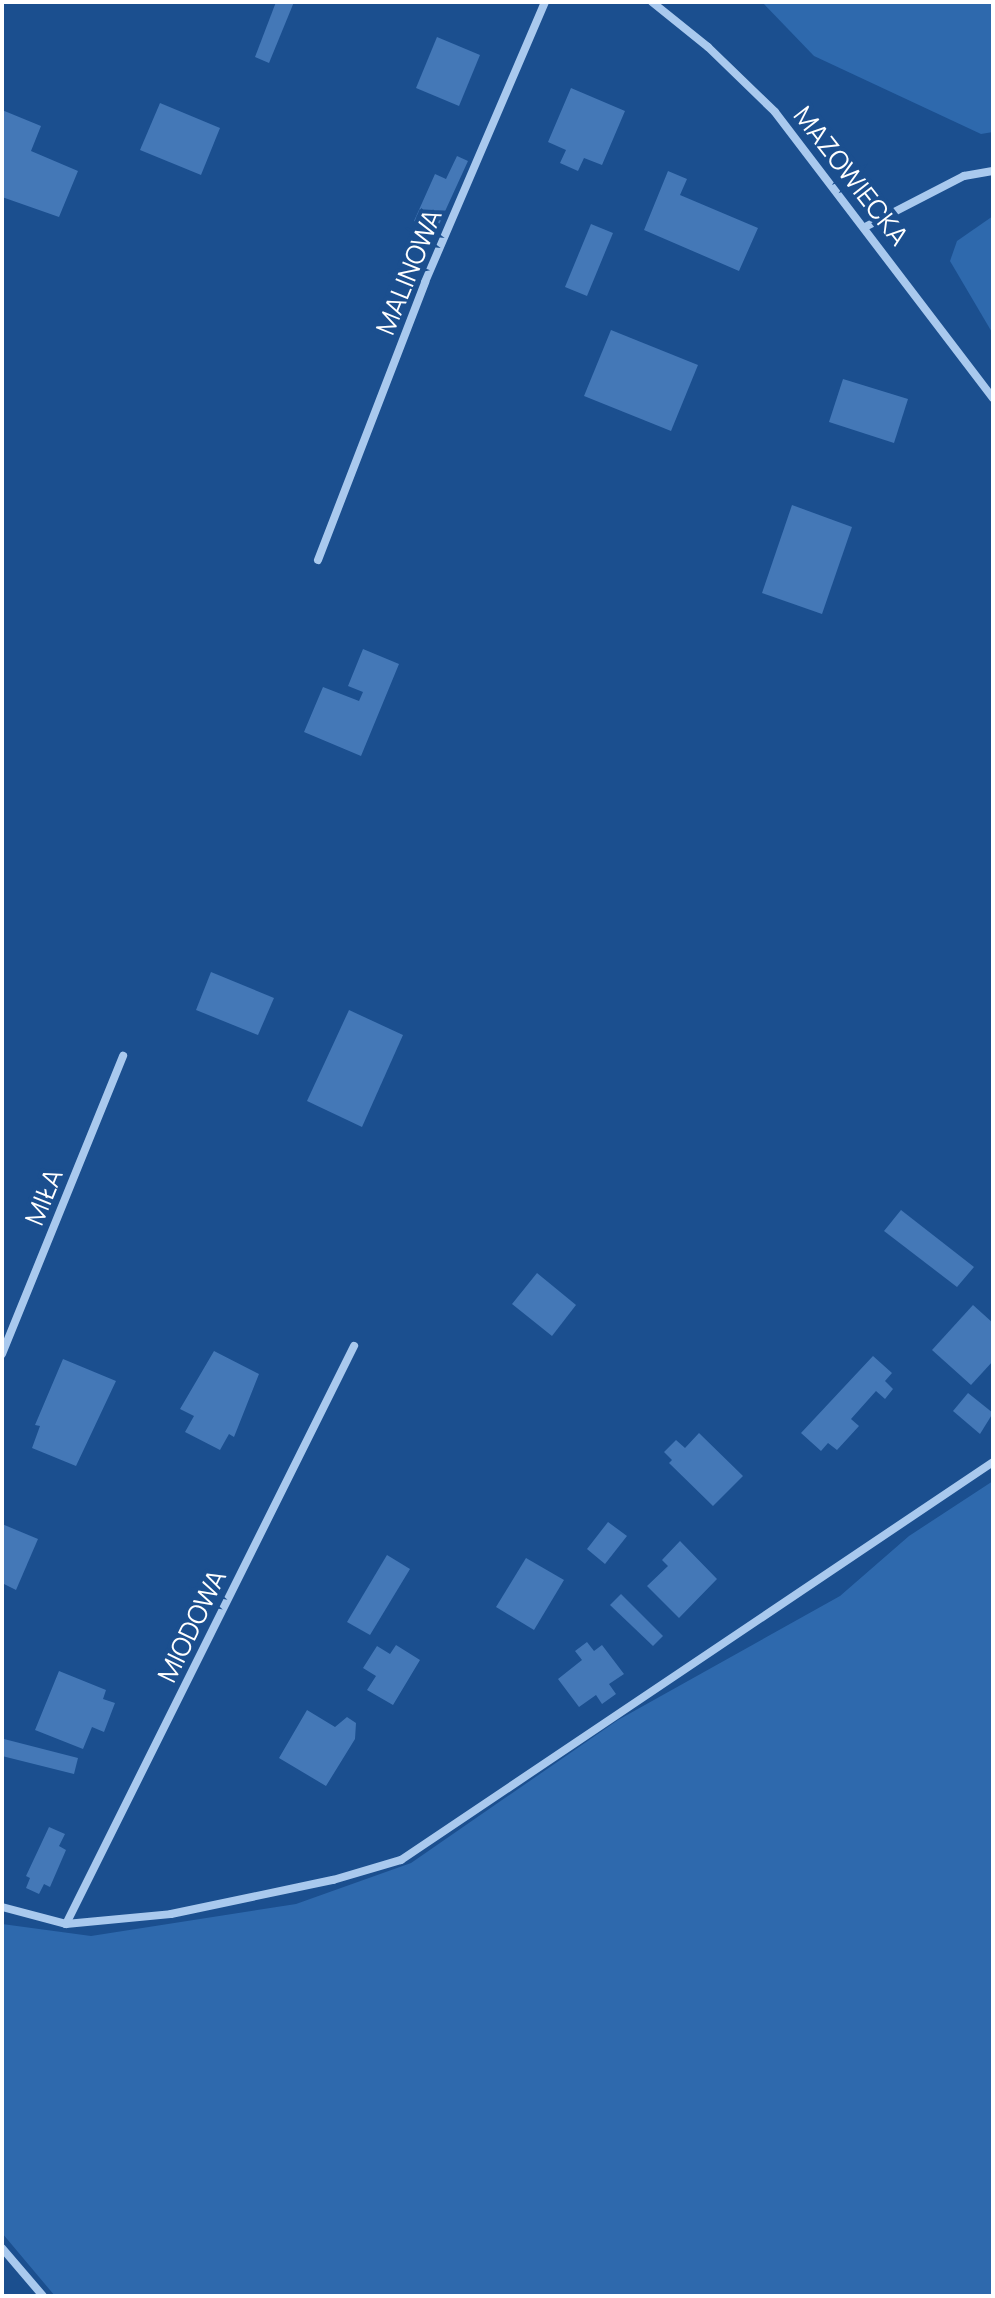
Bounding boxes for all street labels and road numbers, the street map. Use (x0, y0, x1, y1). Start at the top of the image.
street label: MAZOWIECKA (787, 100, 915, 252)
street label: MALINOWA (370, 205, 448, 339)
street label: MIŁA (19, 1164, 69, 1230)
street label: MIODOWA (151, 1565, 233, 1687)

